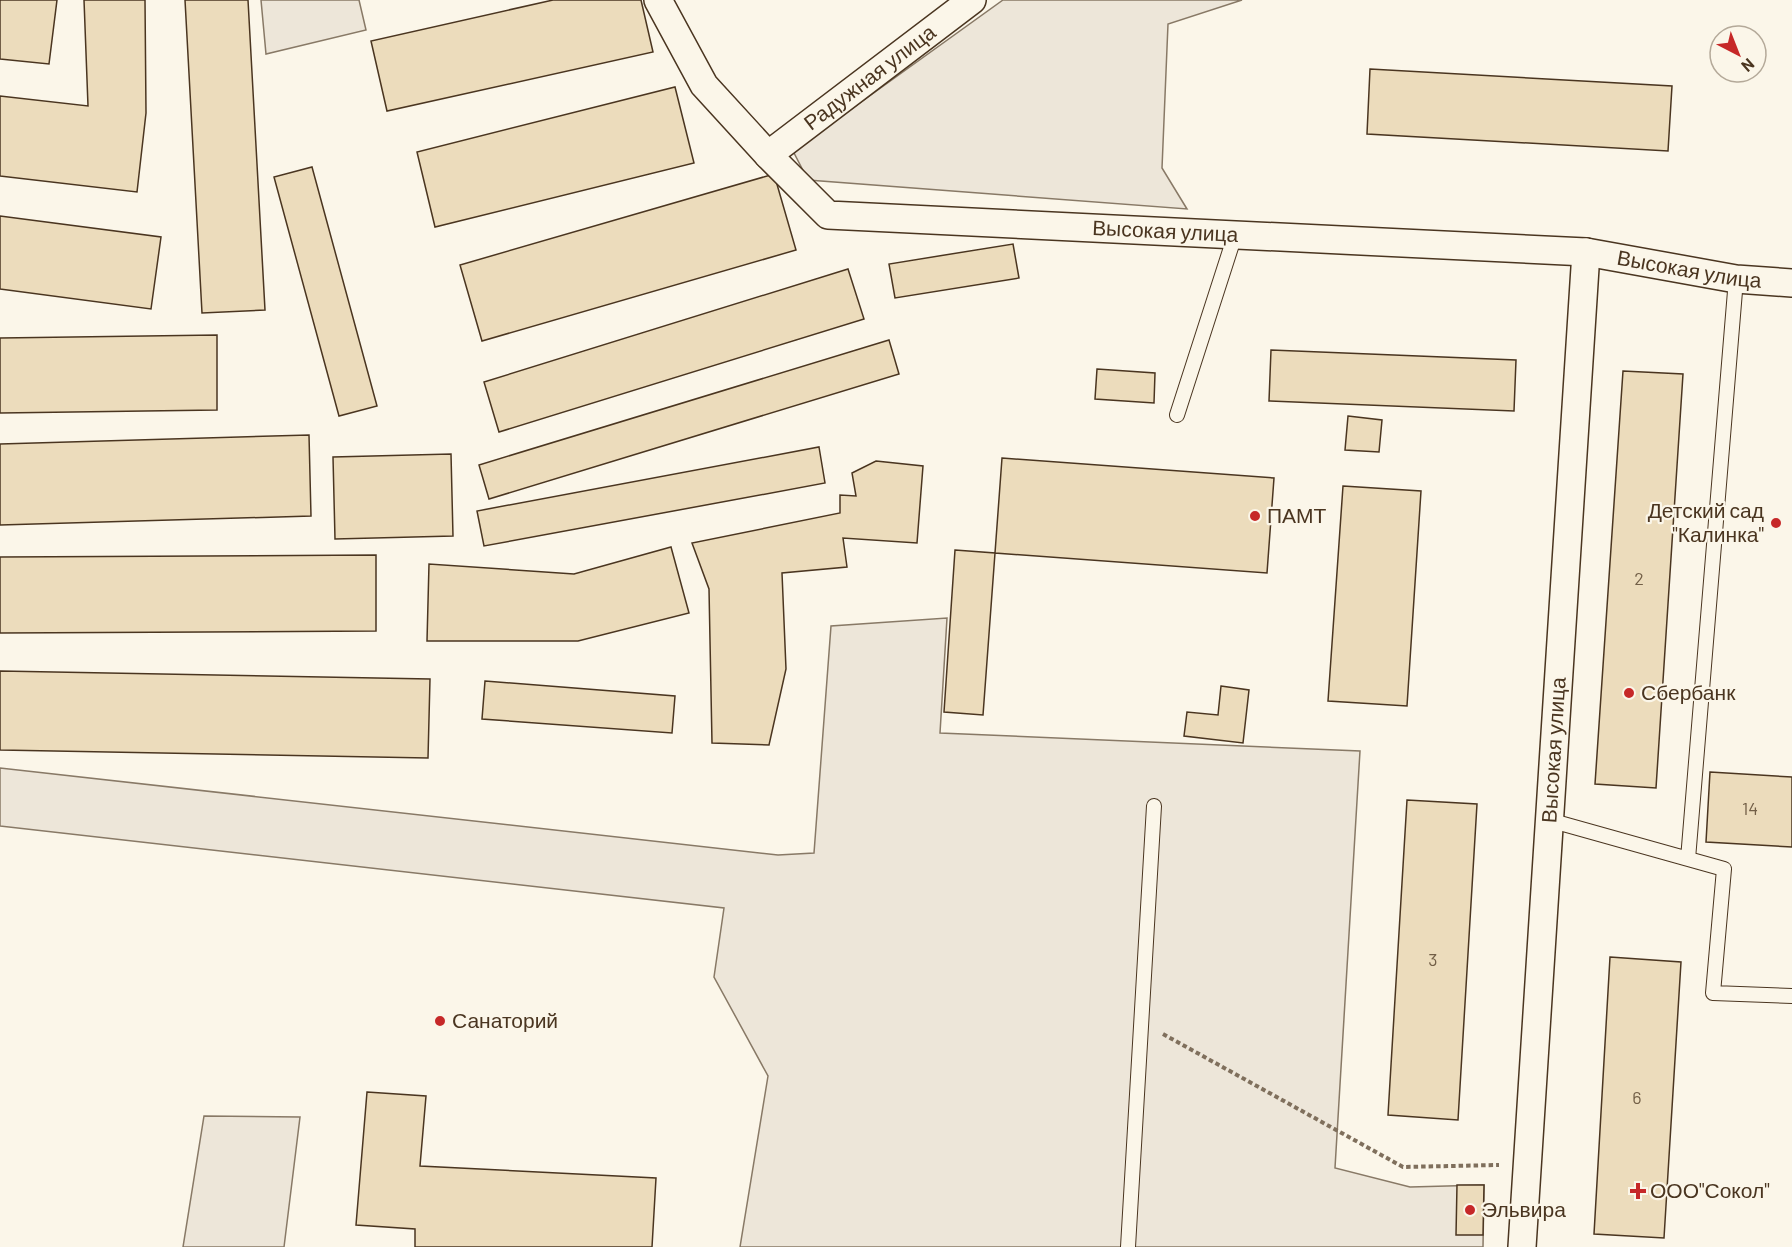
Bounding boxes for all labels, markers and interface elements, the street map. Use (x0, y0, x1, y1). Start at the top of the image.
street label: Радужная улица (798, 18, 940, 134)
north arrow (1708, 24, 1768, 84)
text: N (1738, 55, 1759, 76)
street label: Высокая улица (1092, 214, 1239, 246)
street label: Высокая улица (1615, 244, 1763, 292)
place label: Детский сад "Калинка" (1648, 497, 1764, 546)
place label: ПАМТ (1267, 502, 1327, 527)
marker: ПАМТ (1248, 509, 1262, 523)
marker: Детский сад "Калинка" (1769, 516, 1783, 530)
house number: 2 (1634, 567, 1644, 589)
street label: Высокая улица (1535, 676, 1570, 824)
place label: Сбербанк (1641, 679, 1736, 704)
marker: Сбербанк (1622, 686, 1636, 700)
house number: 14 (1742, 797, 1758, 819)
house number: 3 (1428, 948, 1438, 970)
place label: Санаторий (452, 1007, 558, 1032)
marker: Санаторий (433, 1014, 447, 1028)
house number: 6 (1632, 1086, 1642, 1108)
place label: ООО"Сокол" (1650, 1177, 1770, 1202)
marker: ООО"Сокол" (1631, 1184, 1645, 1198)
place label: Эльвира (1482, 1196, 1566, 1221)
marker: Эльвира (1463, 1203, 1477, 1217)

